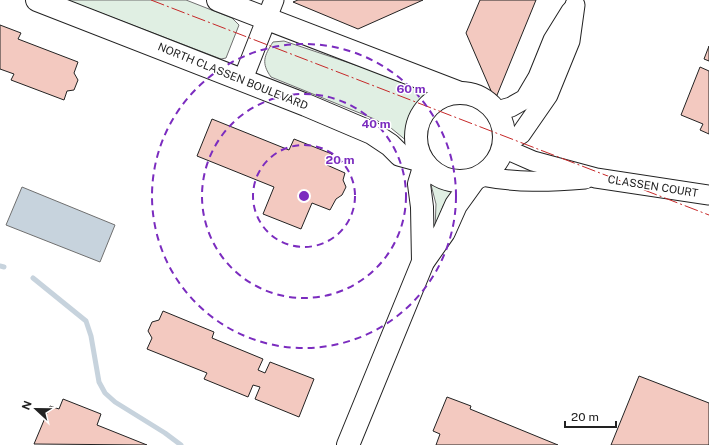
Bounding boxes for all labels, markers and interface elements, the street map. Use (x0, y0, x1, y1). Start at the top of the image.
street label: NORTH CLASSEN BOULEVARD (156, 40, 310, 112)
text: 60 m (396, 82, 426, 96)
text: 40 m (361, 117, 391, 131)
text: 20 m (326, 153, 355, 167)
street label: CLASSEN COURT (607, 173, 700, 199)
centre of rings (297, 189, 311, 203)
north arrow (16, 389, 56, 429)
text: N (20, 399, 34, 411)
scale bar (565, 403, 616, 429)
text: 20 m (571, 410, 599, 424)

